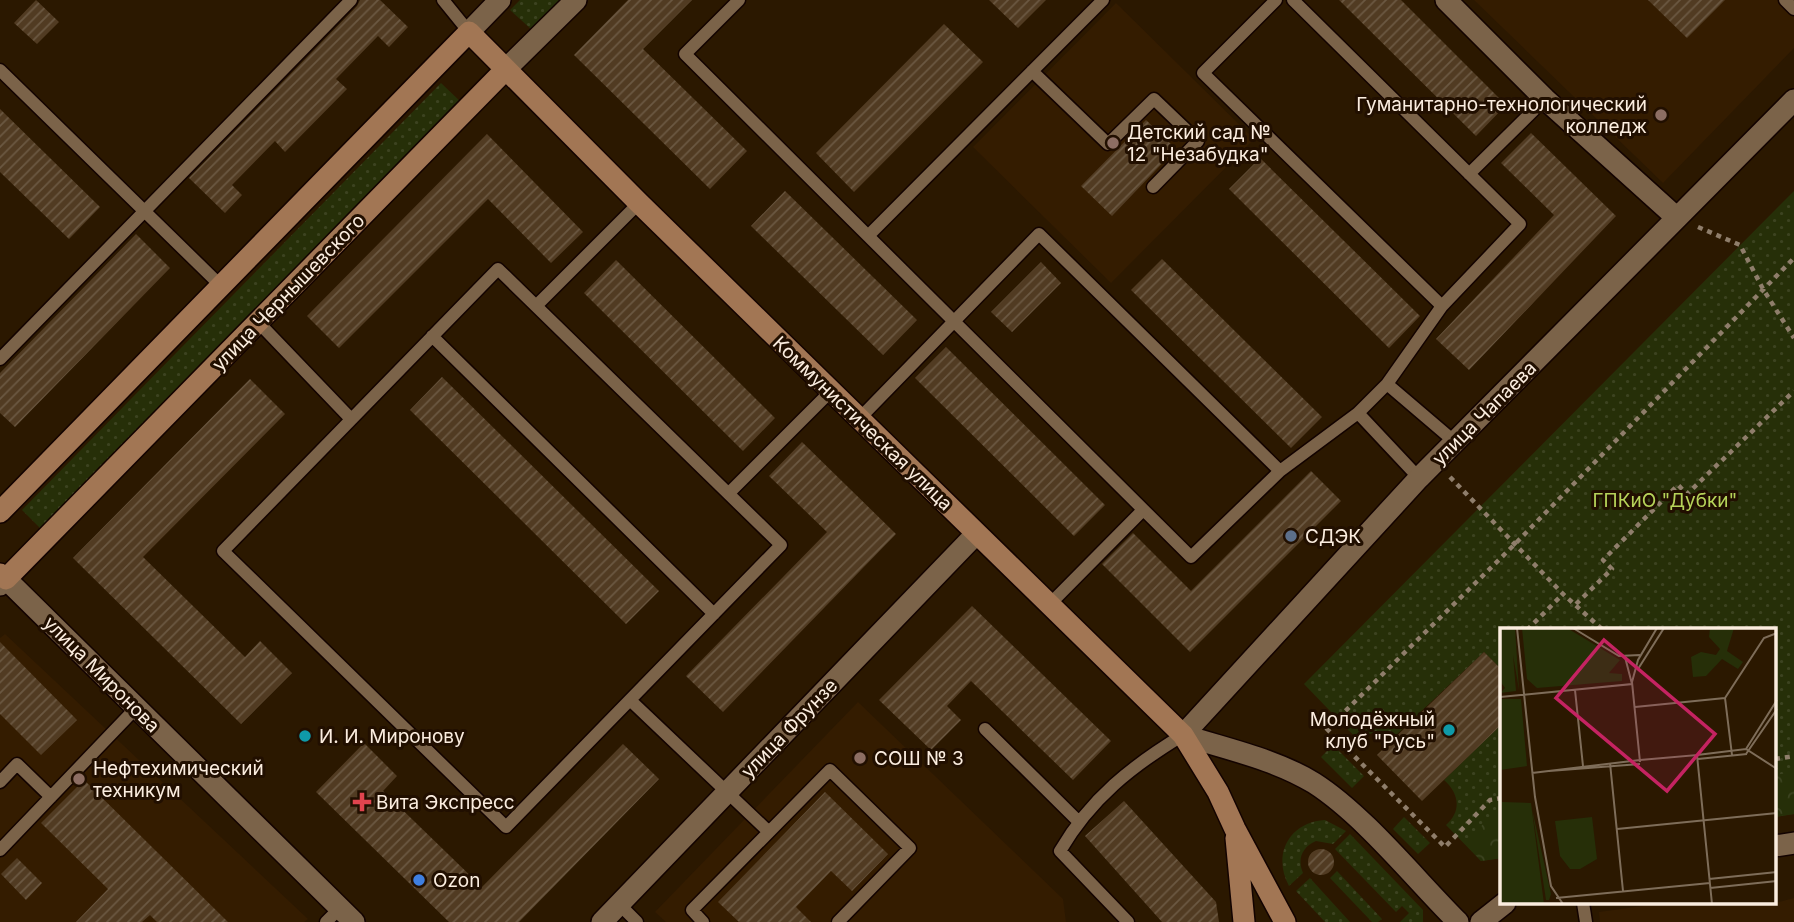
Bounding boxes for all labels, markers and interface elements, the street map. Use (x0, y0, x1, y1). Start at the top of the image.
place label: Гуманитарно-технологический колледж (1356, 93, 1647, 138)
marker: Гуманитарно-технологический колледж (1653, 107, 1669, 123)
place label: Детский сад № 12 "Незабудка" (1127, 121, 1271, 166)
marker: Детский сад № 12 "Незабудка" (1105, 135, 1121, 151)
street label: улица Чернышевского (207, 209, 369, 376)
street label: Коммунистическая улица (768, 331, 957, 515)
street label: улица Чапаева (1428, 357, 1541, 470)
park label: ГПКиО "Дубки" (1593, 489, 1737, 512)
place label: СДЭК (1305, 525, 1361, 548)
marker: СДЭК (1283, 528, 1299, 544)
street label: улица Миронова (39, 611, 165, 737)
inset map (1500, 628, 1776, 904)
street label: улица Фрунзе (736, 674, 842, 783)
place label: Молодёжный клуб "Русь" (1310, 708, 1435, 753)
marker: Молодёжный клуб "Русь" (1441, 722, 1457, 738)
place label: И. И. Миронову (319, 725, 465, 748)
marker: И. И. Миронову (297, 728, 313, 744)
place label: СОШ № 3 (874, 747, 964, 770)
marker: СОШ № 3 (852, 750, 868, 766)
place label: Нефтехимический техникум (93, 757, 264, 802)
marker: Нефтехимический техникум (71, 771, 87, 787)
place label: Вита Экспресс (376, 791, 515, 814)
marker: Вита Экспресс (354, 794, 370, 810)
place label: Ozon (433, 869, 480, 892)
marker: Ozon (411, 872, 427, 888)

